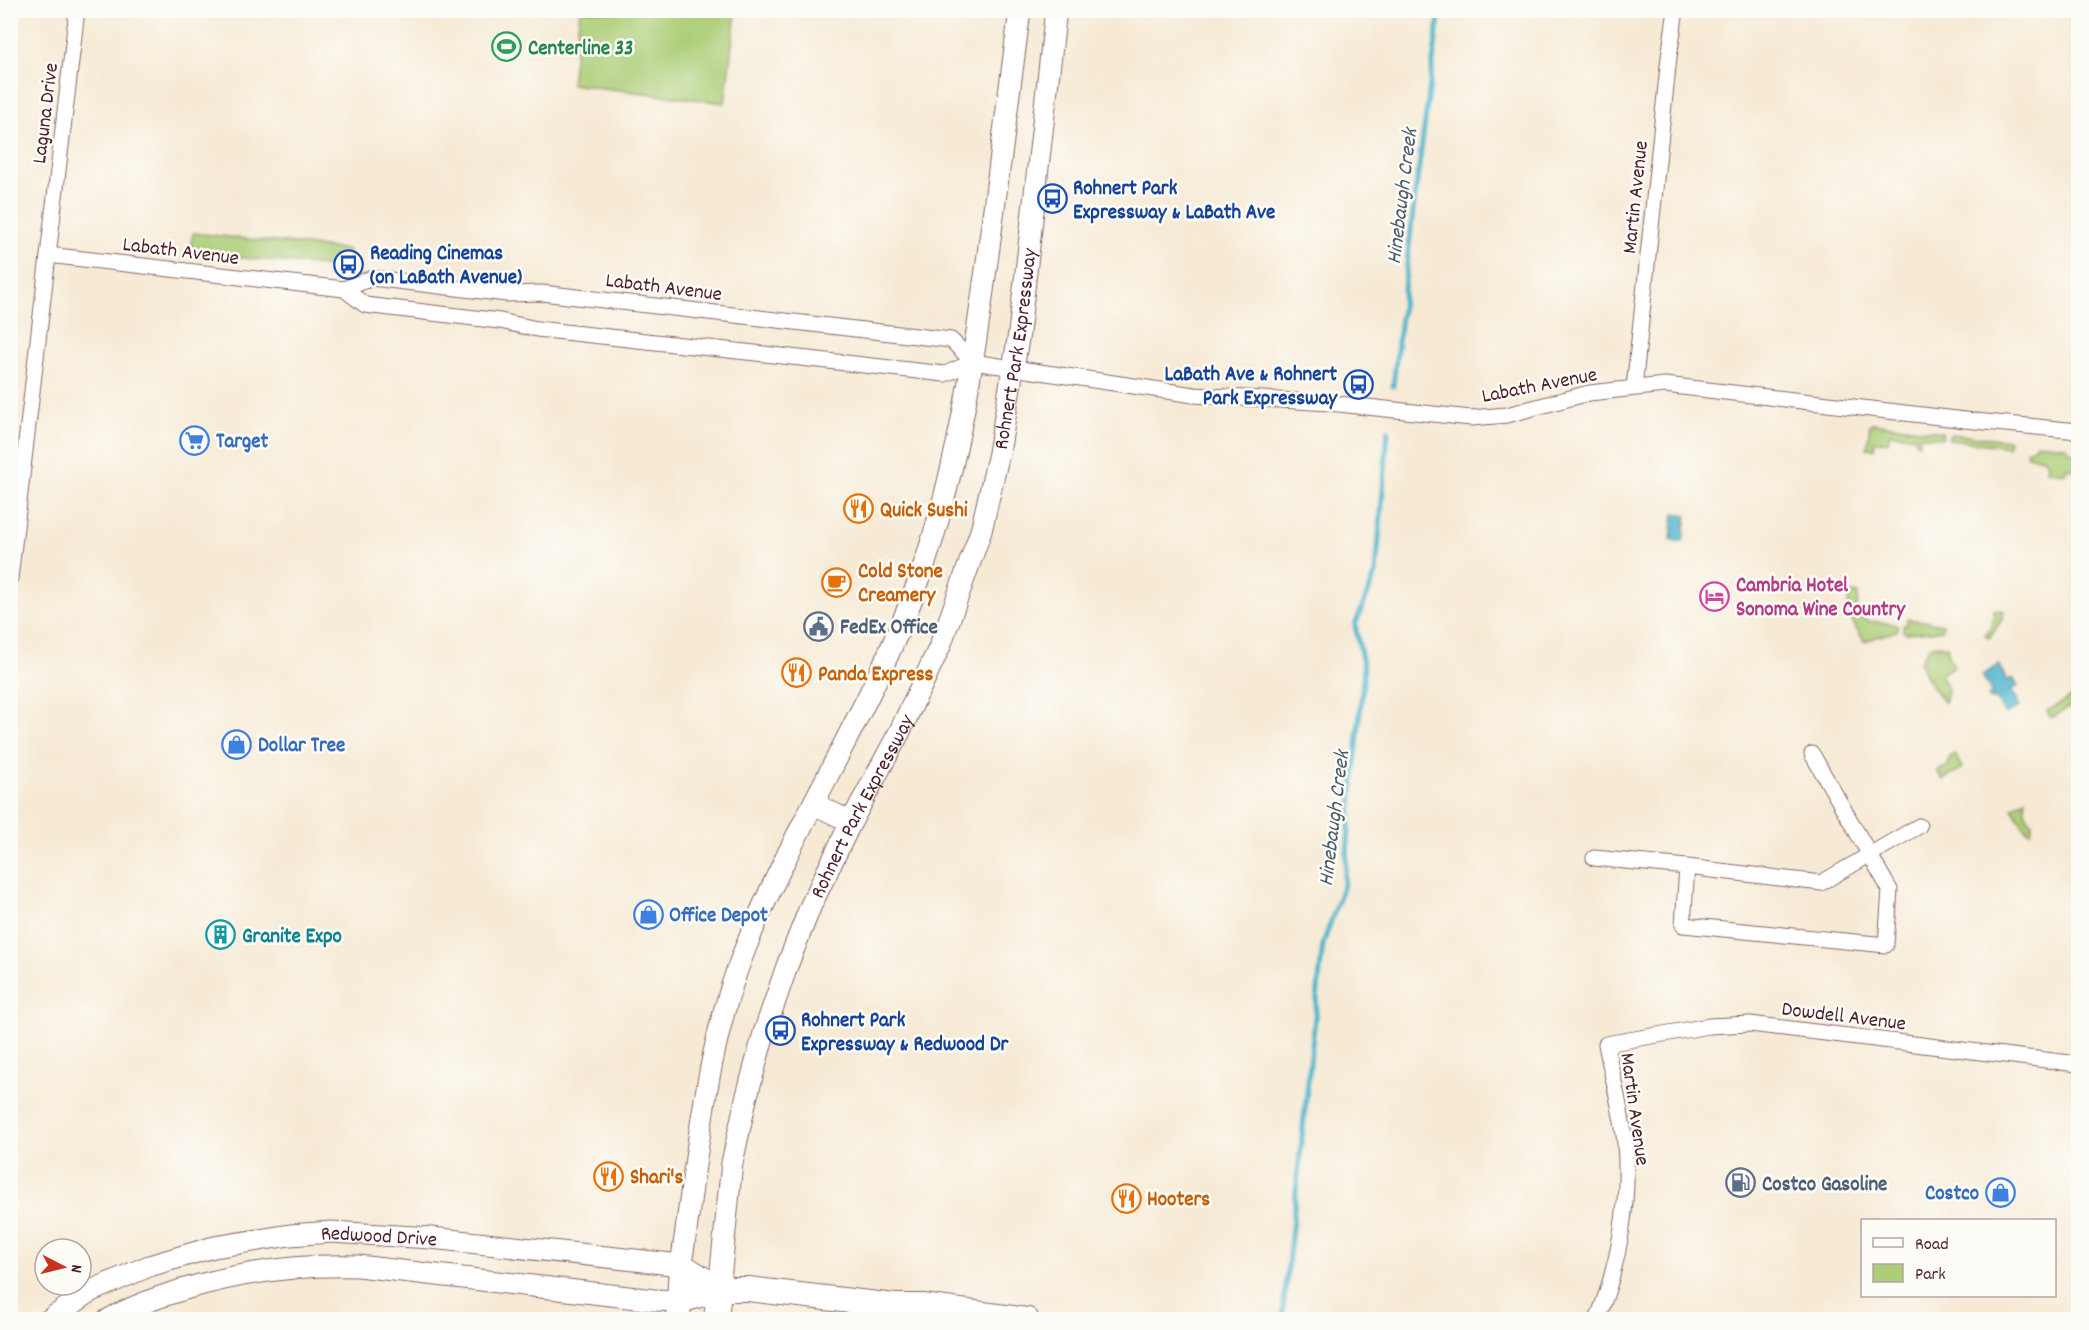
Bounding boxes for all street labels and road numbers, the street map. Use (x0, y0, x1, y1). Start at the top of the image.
street label: Laguna Drive (26, 61, 68, 166)
street label: Martin Avenue (1616, 139, 1658, 255)
street label: Labath Avenue (121, 231, 241, 275)
street label: Rohnert Park Expressway (988, 246, 1047, 452)
street label: Labath Avenue (604, 267, 724, 311)
street label: Labath Avenue (1479, 361, 1600, 413)
street label: Rohnert Park Expressway (804, 710, 924, 904)
street label: Dowdell Avenue (1780, 995, 1908, 1040)
street label: Martin Avenue (1610, 1051, 1656, 1168)
street label: Redwood Drive (320, 1220, 438, 1257)

